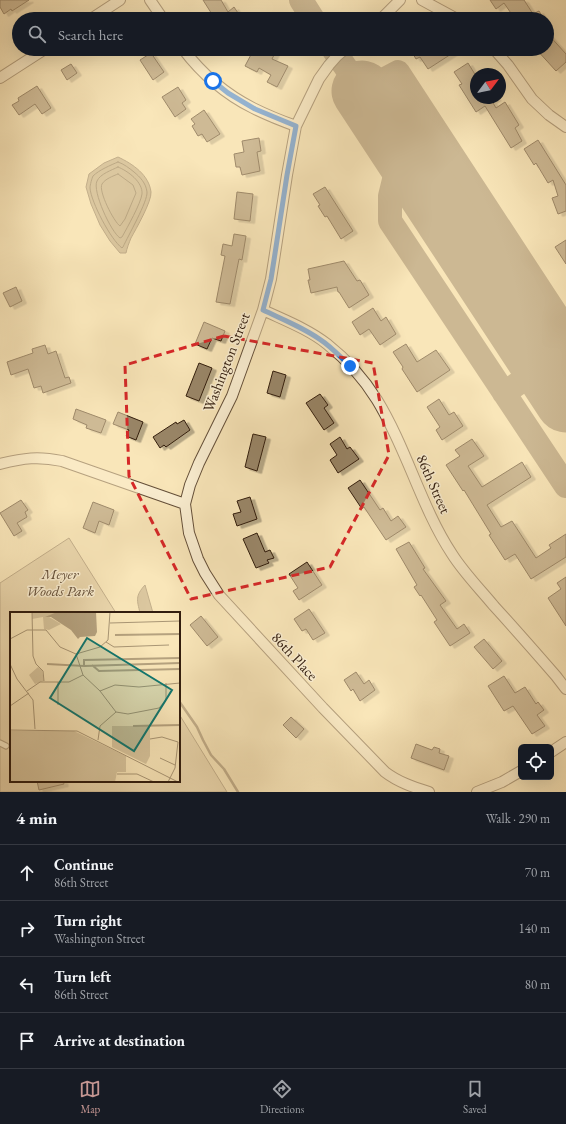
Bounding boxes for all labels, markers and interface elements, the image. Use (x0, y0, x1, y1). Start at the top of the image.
search box (12, 12, 554, 56)
icon: search (26, 23, 48, 45)
text: Search here (58, 25, 123, 44)
north arrow (470, 68, 506, 104)
route start (204, 72, 222, 90)
street label: Washington Street (198, 309, 254, 414)
route end (341, 357, 359, 375)
street label: 86th Street (413, 451, 456, 517)
park label: Meyer Woods Park (26, 564, 94, 600)
inset map (10, 612, 180, 782)
street label: 86th Place (268, 628, 322, 684)
map controls (518, 744, 554, 780)
button: locate (518, 744, 554, 780)
text: 4 min (16, 807, 57, 829)
text: Walk · 290 m (486, 810, 550, 827)
text: Continue (54, 855, 114, 874)
icon: ahead (16, 862, 38, 884)
text: 70 m (525, 864, 550, 881)
text: 86th Street (54, 874, 108, 891)
text: Turn right (54, 911, 122, 930)
icon: right (16, 918, 38, 940)
text: 140 m (519, 920, 550, 937)
text: Washington Street (54, 930, 145, 947)
text: Turn left (54, 967, 111, 986)
icon: left (16, 974, 38, 996)
text: 80 m (525, 976, 550, 993)
text: 86th Street (54, 986, 108, 1003)
icon: arrive (16, 1030, 38, 1052)
text: Arrive at destination (54, 1031, 185, 1050)
tab: Map (79, 1078, 101, 1116)
tab: Directions (260, 1078, 304, 1116)
tab: Saved (463, 1078, 487, 1116)

